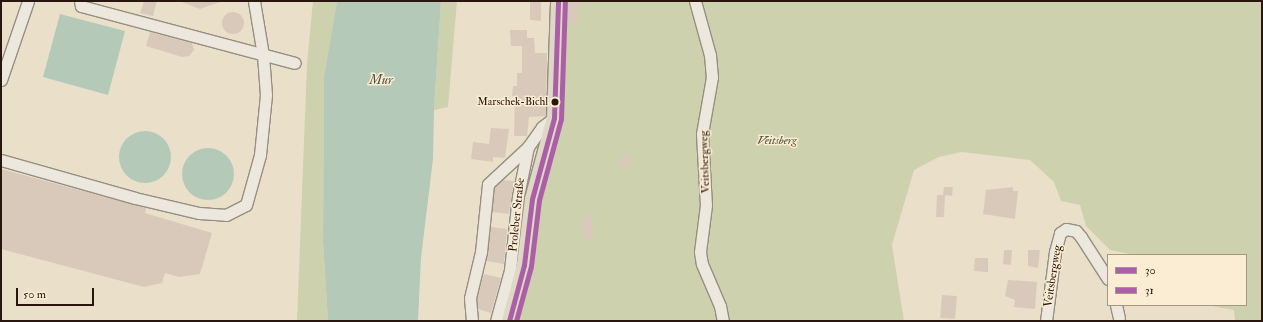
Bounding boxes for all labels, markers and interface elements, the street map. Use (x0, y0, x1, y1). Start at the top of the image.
water label: Mur (369, 72, 393, 88)
place label: Marschek-Bichl (477, 95, 548, 109)
marker: Marschek-Bichl (550, 97, 560, 107)
street label: Veitsbergweg (697, 130, 713, 194)
park label: Veitsberg (757, 134, 797, 148)
street label: Proleber Straße (506, 177, 528, 253)
street label: Veitsbergweg (1041, 244, 1065, 308)
legend (1107, 254, 1247, 306)
text: 30 (1145, 263, 1156, 278)
scale bar (18, 280, 96, 306)
text: 31 (1145, 283, 1154, 298)
text: 50 m (23, 287, 46, 302)

